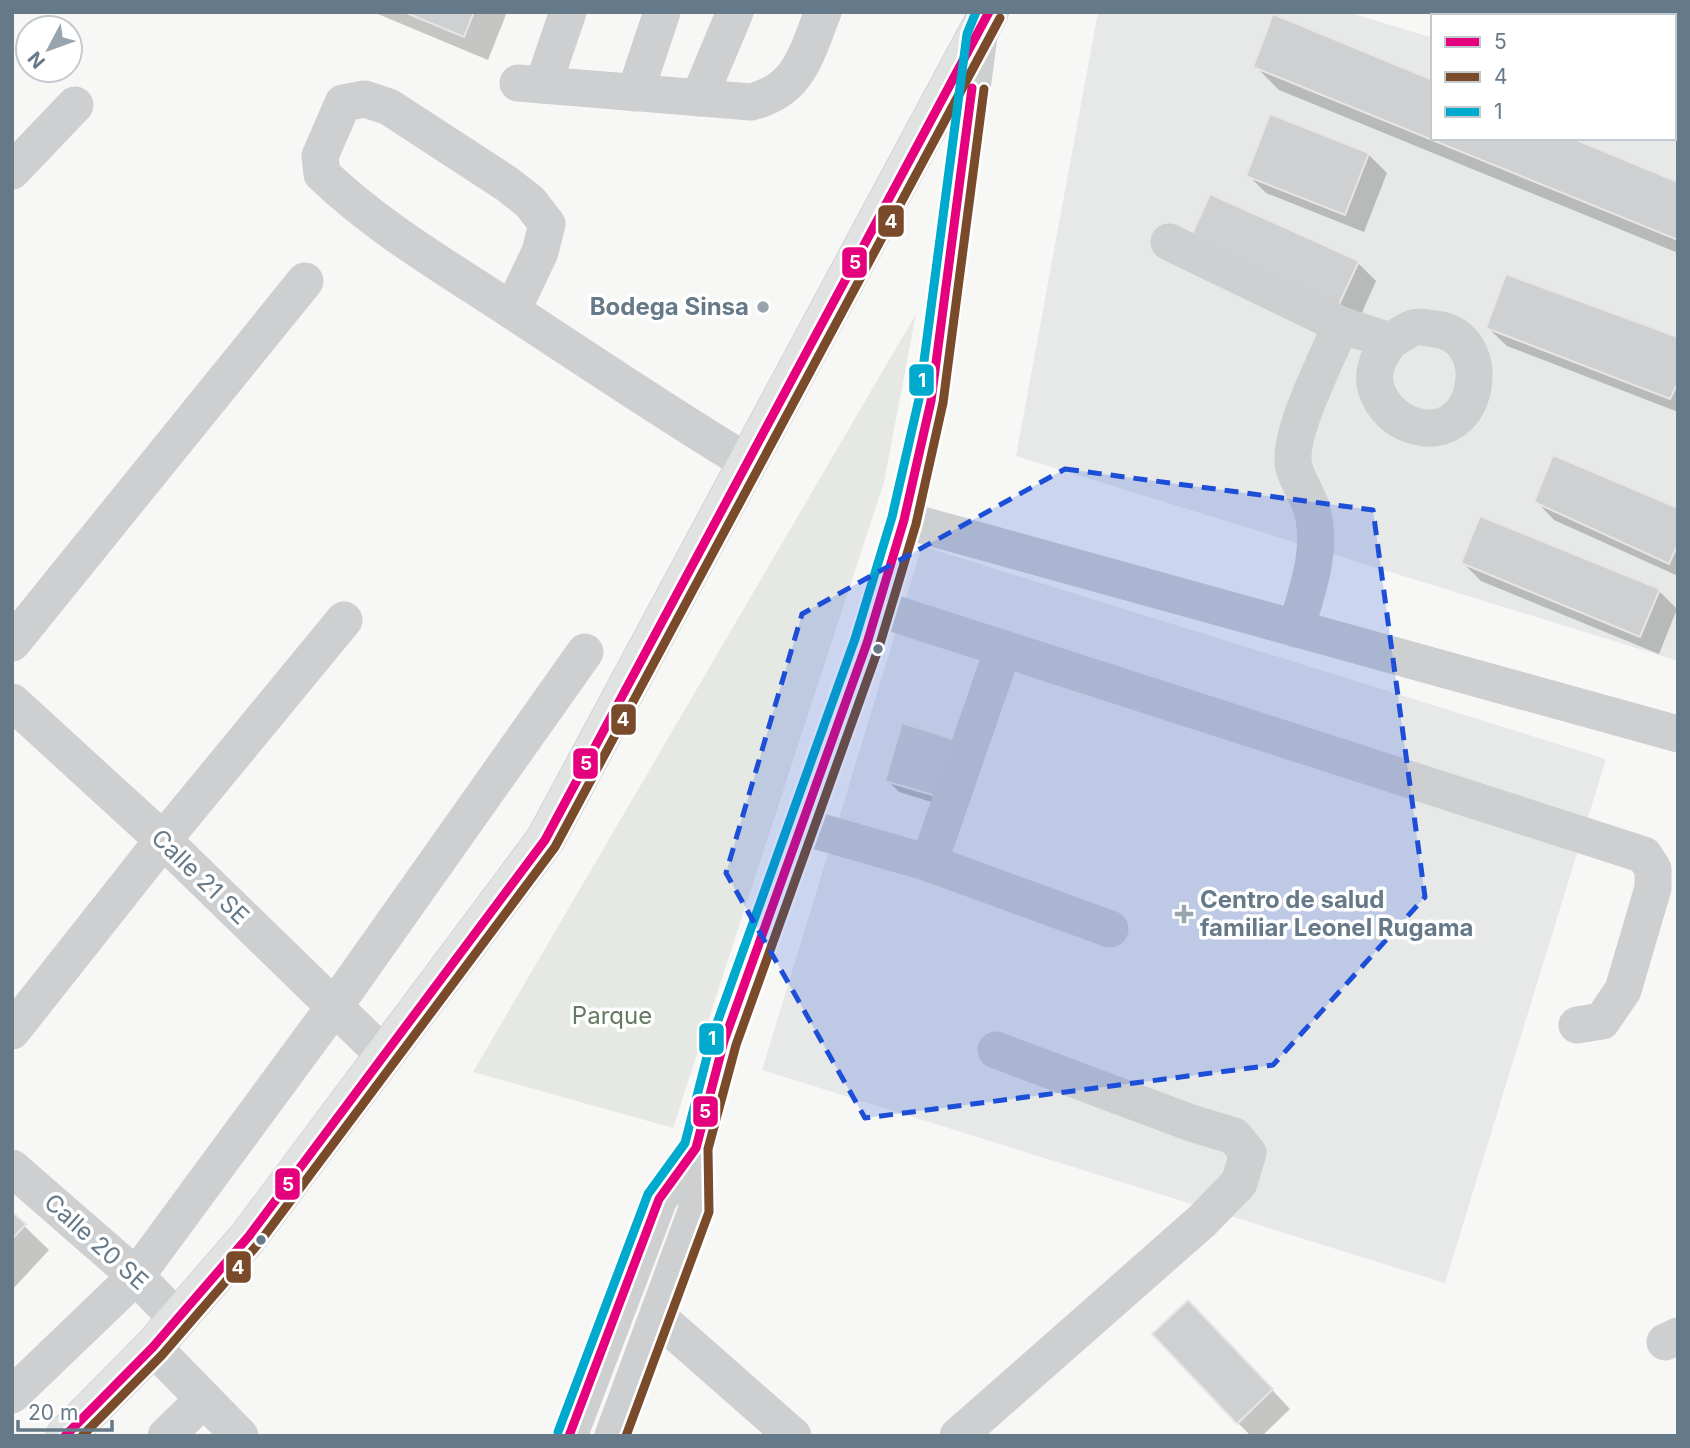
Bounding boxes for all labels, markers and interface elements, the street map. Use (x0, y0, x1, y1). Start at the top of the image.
north arrow (14, 14, 84, 84)
legend (1431, 14, 1676, 140)
text: 5 (1494, 29, 1507, 54)
text: N (23, 47, 50, 73)
text: 4 (1494, 64, 1508, 89)
text: 1 (1494, 99, 1503, 124)
line badge: 4 (877, 204, 905, 238)
text: 4 (885, 210, 897, 233)
line badge: 5 (841, 246, 868, 279)
text: 5 (849, 251, 861, 274)
place label: Bodega Sinsa (590, 292, 749, 321)
marker: Bodega Sinsa (755, 299, 771, 315)
line badge: 1 (908, 363, 935, 397)
text: 1 (918, 369, 926, 392)
unlabelled marker (871, 642, 885, 656)
line badge: 4 (610, 703, 637, 736)
text: 4 (617, 708, 629, 731)
line badge: 5 (572, 747, 599, 780)
text: 5 (580, 752, 592, 775)
street label: Calle 21 SE (146, 823, 255, 930)
place label: Centro de salud familiar Leonel Rugama (1200, 885, 1473, 942)
marker: Centro de salud familiar Leonel Rugama (1174, 904, 1194, 924)
park label: Parque (572, 1001, 652, 1030)
line badge: 1 (698, 1022, 725, 1056)
text: 1 (708, 1027, 716, 1050)
line badge: 5 (692, 1095, 719, 1128)
text: 5 (699, 1100, 711, 1123)
line badge: 5 (274, 1167, 301, 1201)
text: 5 (282, 1173, 294, 1196)
street label: Calle 20 SE (38, 1187, 154, 1296)
unlabelled marker (254, 1233, 268, 1247)
line badge: 4 (225, 1250, 252, 1284)
text: 4 (232, 1256, 244, 1279)
scale bar (18, 1388, 112, 1432)
text: 20 m (28, 1400, 78, 1425)

